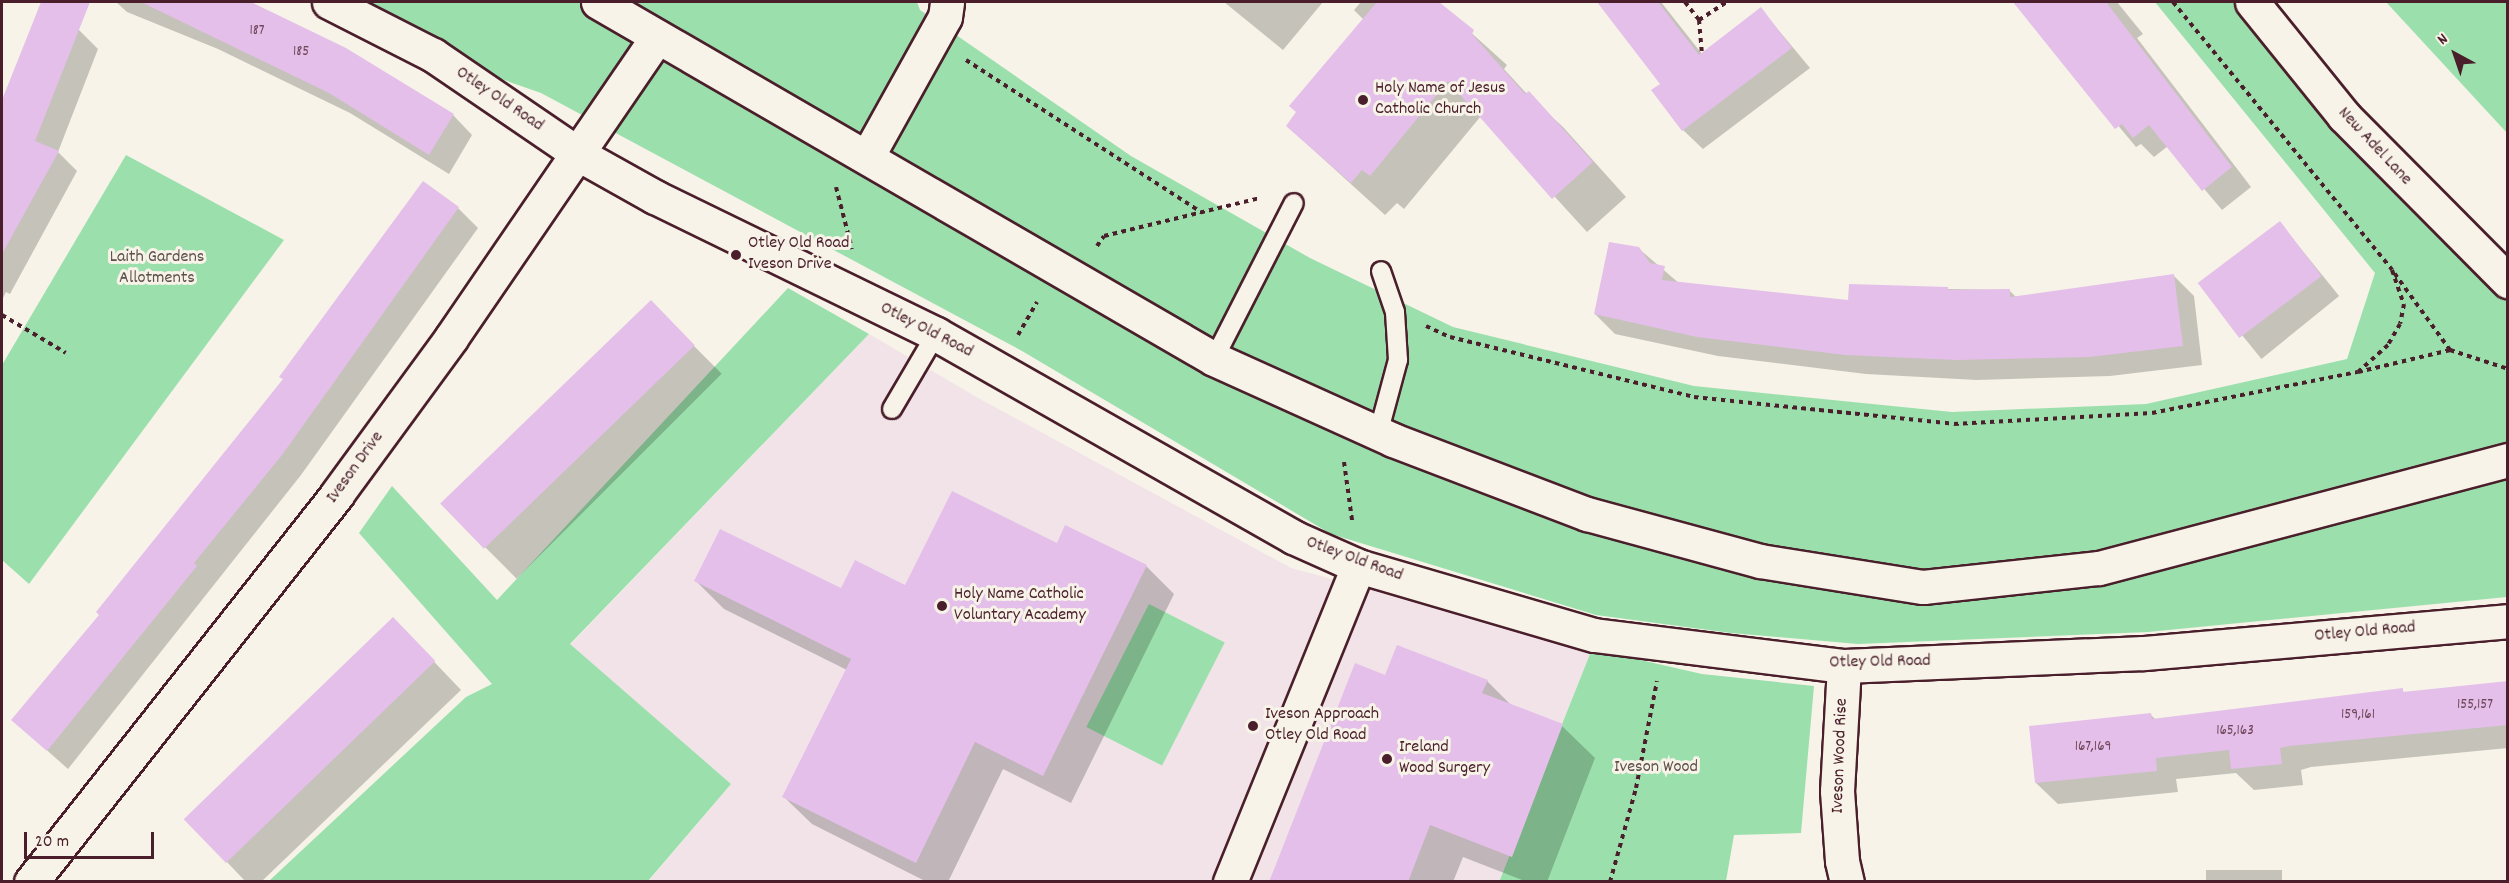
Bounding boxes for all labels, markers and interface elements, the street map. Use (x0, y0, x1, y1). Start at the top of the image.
house number: 187 (249, 23, 265, 41)
north arrow (2425, 24, 2485, 84)
text: N (2433, 28, 2454, 51)
house number: 185 (293, 44, 309, 62)
street label: Otley Old Road (451, 63, 547, 137)
place label: Holy Name of Jesus Catholic Church (1375, 79, 1506, 122)
marker: Holy Name of Jesus Catholic Church (1356, 93, 1370, 107)
street label: New Adel Lane (2332, 103, 2416, 191)
place label: Otley Old Road Iveson Drive (748, 234, 849, 276)
park label: Laith Gardens Allotments (110, 248, 204, 290)
marker: Otley Old Road Iveson Drive (729, 248, 743, 262)
street label: Otley Old Road (876, 298, 976, 364)
street label: Iveson Drive (323, 428, 389, 508)
street label: Otley Old Road (1303, 533, 1405, 587)
place label: Holy Name Catholic Voluntary Academy (954, 585, 1086, 628)
marker: Holy Name Catholic Voluntary Academy (935, 599, 949, 613)
street label: Otley Old Road (2314, 618, 2416, 648)
street label: Otley Old Road (1829, 651, 1931, 675)
house number: 155,157 (2457, 697, 2493, 715)
street label: Iveson Wood Rise (1828, 698, 1854, 814)
place label: Iveson Approach Otley Old Road (1265, 705, 1379, 748)
house number: 159,161 (2341, 707, 2375, 725)
marker: Iveson Approach Otley Old Road (1246, 719, 1260, 733)
house number: 165,163 (2216, 723, 2254, 741)
place label: Ireland Wood Surgery (1399, 738, 1490, 780)
house number: 167,169 (2075, 739, 2111, 757)
marker: Ireland Wood Surgery (1380, 752, 1394, 766)
park label: Iveson Wood (1614, 757, 1698, 779)
scale bar (27, 820, 158, 858)
text: 20 m (35, 830, 69, 855)

